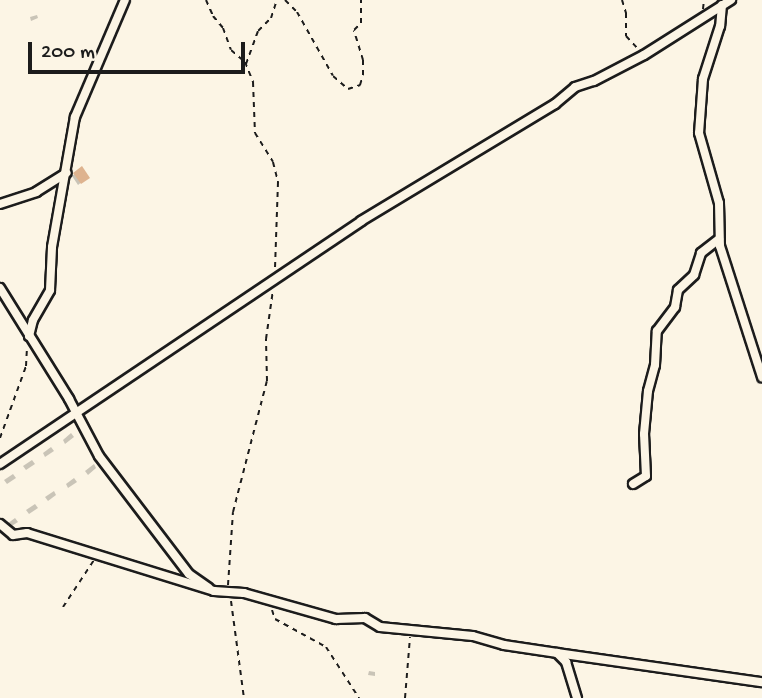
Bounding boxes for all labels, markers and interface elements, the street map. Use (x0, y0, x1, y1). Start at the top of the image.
scale bar (32, 28, 248, 72)
text: 200 m (41, 41, 95, 66)

